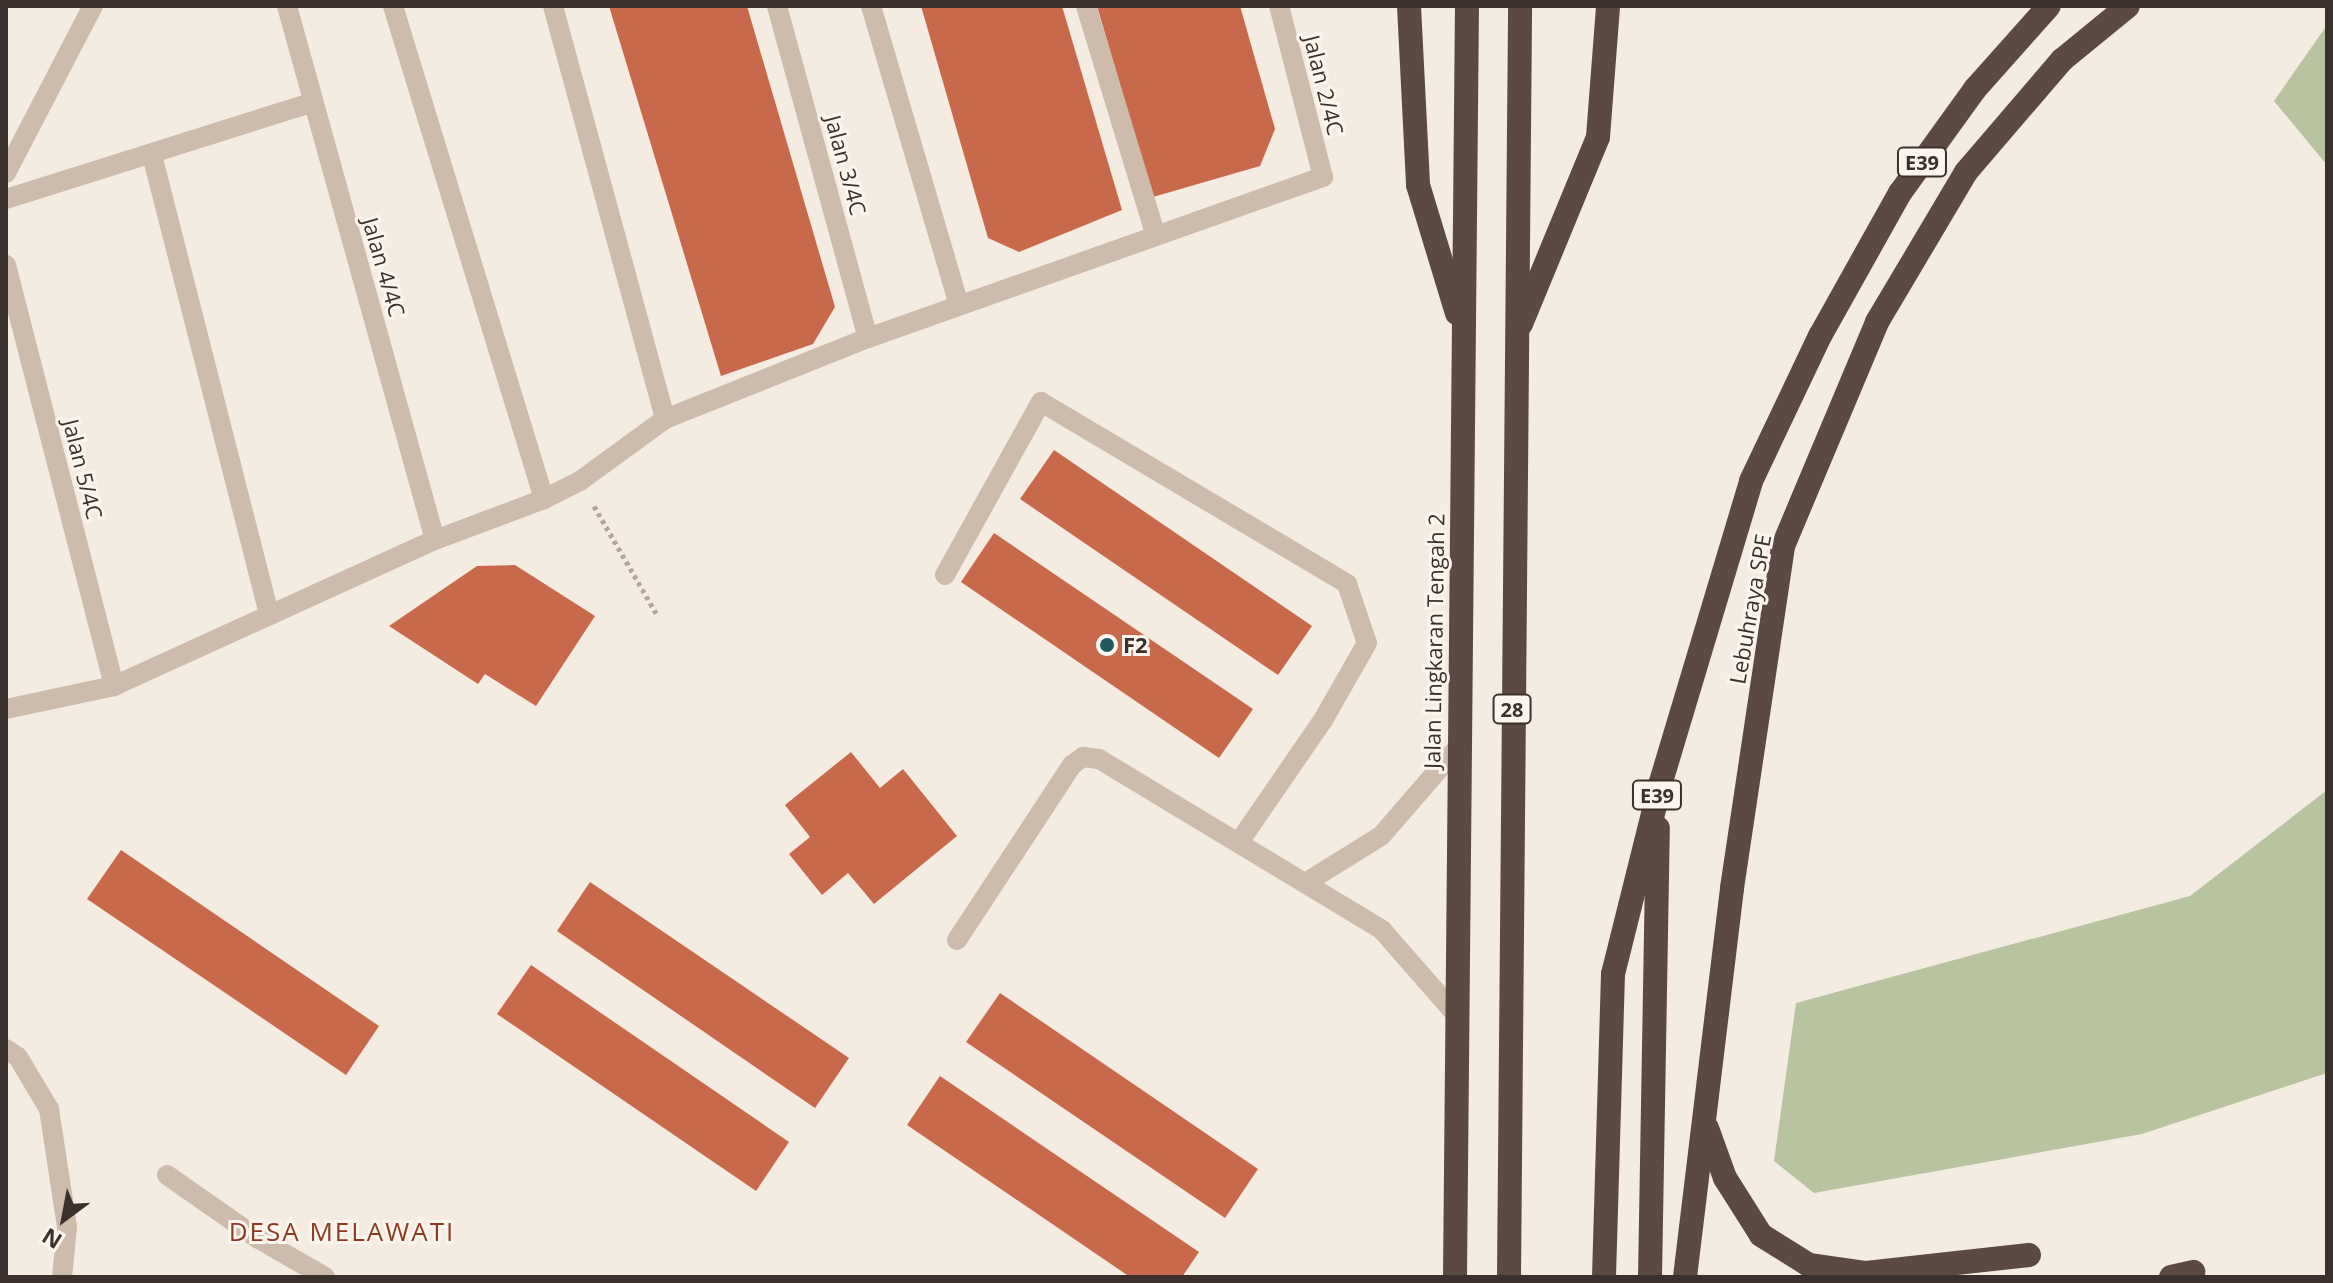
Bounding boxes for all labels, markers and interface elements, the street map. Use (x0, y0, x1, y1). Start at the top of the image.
street label: Jalan 2/4C (1299, 32, 1349, 138)
street label: Jalan 3/4C (820, 112, 872, 218)
road number: E39 (1896, 146, 1948, 178)
street label: Jalan 4/4C (357, 214, 411, 320)
street label: Jalan 5/4C (58, 416, 108, 522)
street label: Jalan Lingkaran Tengah 2 (1419, 513, 1449, 769)
street label: Lebuhraya SPE (1724, 532, 1776, 686)
place label: F2 (1123, 632, 1148, 658)
marker: F2 (1098, 636, 1116, 654)
road number: 28 (1492, 693, 1532, 725)
road number: E39 (1631, 779, 1683, 811)
north arrow (24, 1179, 104, 1259)
district label: DESA MELAWATI (229, 1216, 455, 1248)
text: N (36, 1222, 67, 1257)

